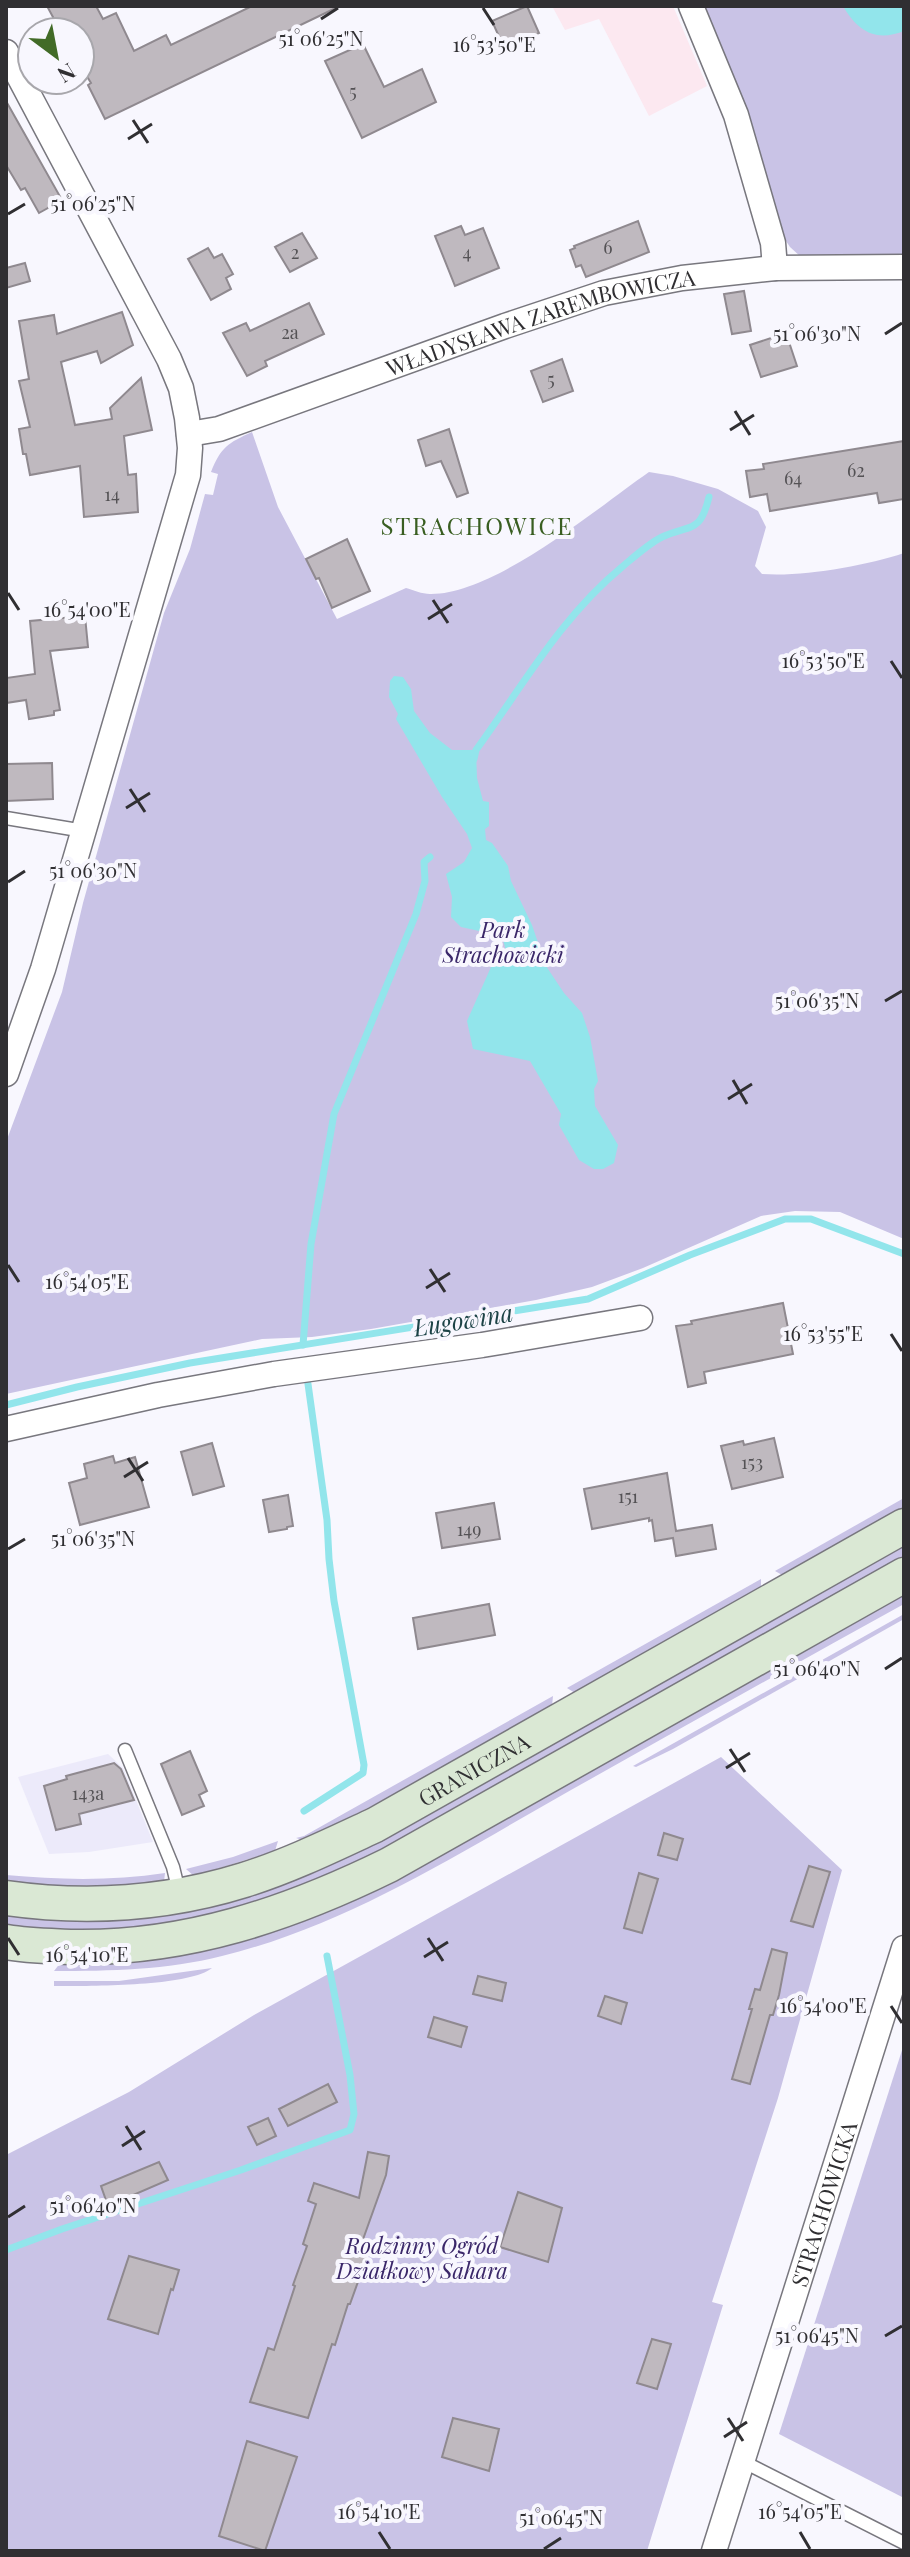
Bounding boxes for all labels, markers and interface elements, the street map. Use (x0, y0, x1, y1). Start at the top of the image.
north arrow (16, 16, 96, 96)
text: 51°06'25"N (278, 24, 364, 51)
text: 16°53'50"E (452, 30, 536, 57)
text: N (52, 57, 82, 91)
house number: 5 (349, 79, 357, 103)
text: 51°06'25"N (50, 189, 136, 216)
house number: 6 (603, 235, 613, 259)
house number: 2 (291, 240, 299, 264)
house number: 4 (463, 240, 472, 264)
street label: WŁADYSŁAWA ZAREMBOWICZA (381, 262, 697, 383)
text: 51°06'30"N (773, 319, 861, 346)
house number: 2a (281, 320, 299, 344)
house number: 5 (547, 367, 555, 391)
house number: 62 (847, 458, 865, 482)
house number: 64 (784, 466, 802, 490)
house number: 14 (104, 482, 120, 506)
district label: STRACHOWICE (380, 509, 574, 541)
text: 16°54'00"E (43, 595, 131, 622)
text: 16°53'50"E (781, 646, 865, 673)
text: 51°06'30"N (49, 856, 137, 883)
park label: Park Strachowicki (441, 914, 564, 969)
text: 51°06'35"N (775, 986, 859, 1013)
text: 16°54'05"E (45, 1267, 129, 1294)
water label: Ługowina (410, 1295, 515, 1343)
text: 16°53'55"E (783, 1319, 863, 1346)
house number: 153 (741, 1450, 763, 1474)
house number: 151 (618, 1484, 639, 1508)
house number: 149 (457, 1517, 481, 1541)
text: 51°06'35"N (51, 1524, 135, 1551)
text: 51°06'40"N (773, 1654, 861, 1681)
street label: GRANICZNA (412, 1726, 535, 1813)
house number: 143a (72, 1781, 104, 1805)
text: 16°54'10"E (46, 1940, 128, 1967)
text: 16°54'00"E (779, 1991, 867, 2018)
street label: STRACHOWICKA (783, 2117, 864, 2290)
text: 51°06'40"N (49, 2191, 137, 2218)
park label: Rodzinny Ogród Działkowy Sahara (335, 2230, 508, 2285)
text: 51°06'45"N (775, 2321, 859, 2348)
text: 16°54'10"E (338, 2497, 420, 2524)
text: 16°54'05"E (758, 2497, 842, 2524)
text: 51°06'45"N (519, 2503, 603, 2530)

